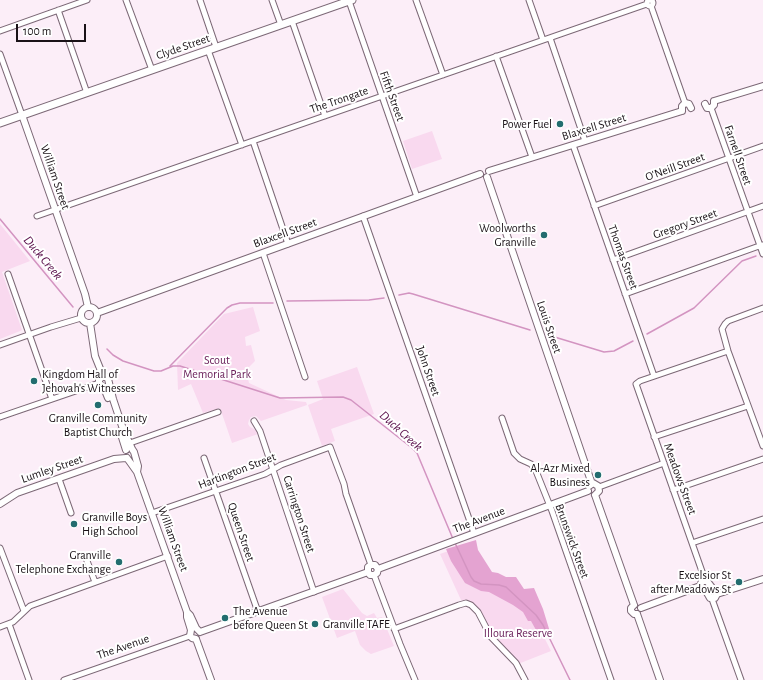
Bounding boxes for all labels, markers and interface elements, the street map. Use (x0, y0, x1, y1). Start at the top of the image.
scale bar (18, 16, 88, 42)
text: 100 m (23, 25, 51, 37)
street label: Clyde Street (154, 31, 212, 63)
street label: Fifth Street (376, 69, 408, 123)
street label: The Trongate (308, 83, 370, 117)
street label: Blaxcell Street (560, 110, 628, 144)
place label: Power Fuel (502, 117, 552, 131)
marker: Power Fuel (555, 119, 565, 129)
street label: Farnell Street (721, 123, 755, 187)
street label: William Street (37, 143, 73, 211)
street label: O'Neill Street (643, 150, 707, 184)
street label: Gregory Street (651, 206, 719, 242)
street label: Blaxcell Street (251, 215, 319, 251)
place label: Woolworths Granville (479, 221, 536, 249)
street label: Thomas Street (605, 223, 641, 291)
marker: Woolworths Granville (539, 230, 549, 240)
water label: Duck Creek (20, 233, 66, 283)
street label: Louis Street (533, 299, 565, 355)
street label: John Street (413, 344, 443, 398)
park label: Scout Memorial Park (183, 353, 251, 381)
place label: Kingdom Hall of Jehovah's Witnesses (42, 367, 135, 395)
marker: Kingdom Hall of Jehovah's Witnesses (29, 376, 39, 386)
marker: Granville Community Baptist Church (93, 400, 103, 410)
water label: Duck Creek (376, 408, 426, 454)
place label: Granville Community Baptist Church (49, 411, 147, 439)
street label: Meadows Street (660, 441, 700, 517)
street label: Hartington Street (196, 450, 278, 492)
street label: Lumley Street (19, 452, 85, 486)
place label: Al-Azr Mixed Business (530, 461, 590, 489)
marker: Al-Azr Mixed Business (593, 470, 603, 480)
street label: Carrington Street (280, 474, 318, 554)
street label: Queen Street (224, 501, 258, 563)
street label: Brunswick Street (552, 502, 592, 580)
street label: The Avenue (451, 504, 507, 536)
street label: William Street (155, 505, 191, 573)
place label: Granville Boys High School (82, 510, 147, 538)
marker: Granville Boys High School (69, 519, 79, 529)
place label: Granville Telephone Exchange (15, 548, 111, 576)
marker: Granville Telephone Exchange (114, 557, 124, 567)
place label: Excelsior St after Meadows St (651, 568, 731, 596)
marker: Excelsior St after Meadows St (734, 577, 744, 587)
place label: The Avenue before Queen St (233, 604, 308, 632)
marker: The Avenue before Queen St (220, 613, 230, 623)
place label: Granville TAFE (323, 617, 390, 631)
marker: Granville TAFE (310, 619, 320, 629)
park label: Illoura Reserve (484, 626, 552, 640)
street label: The Avenue (95, 631, 151, 663)

